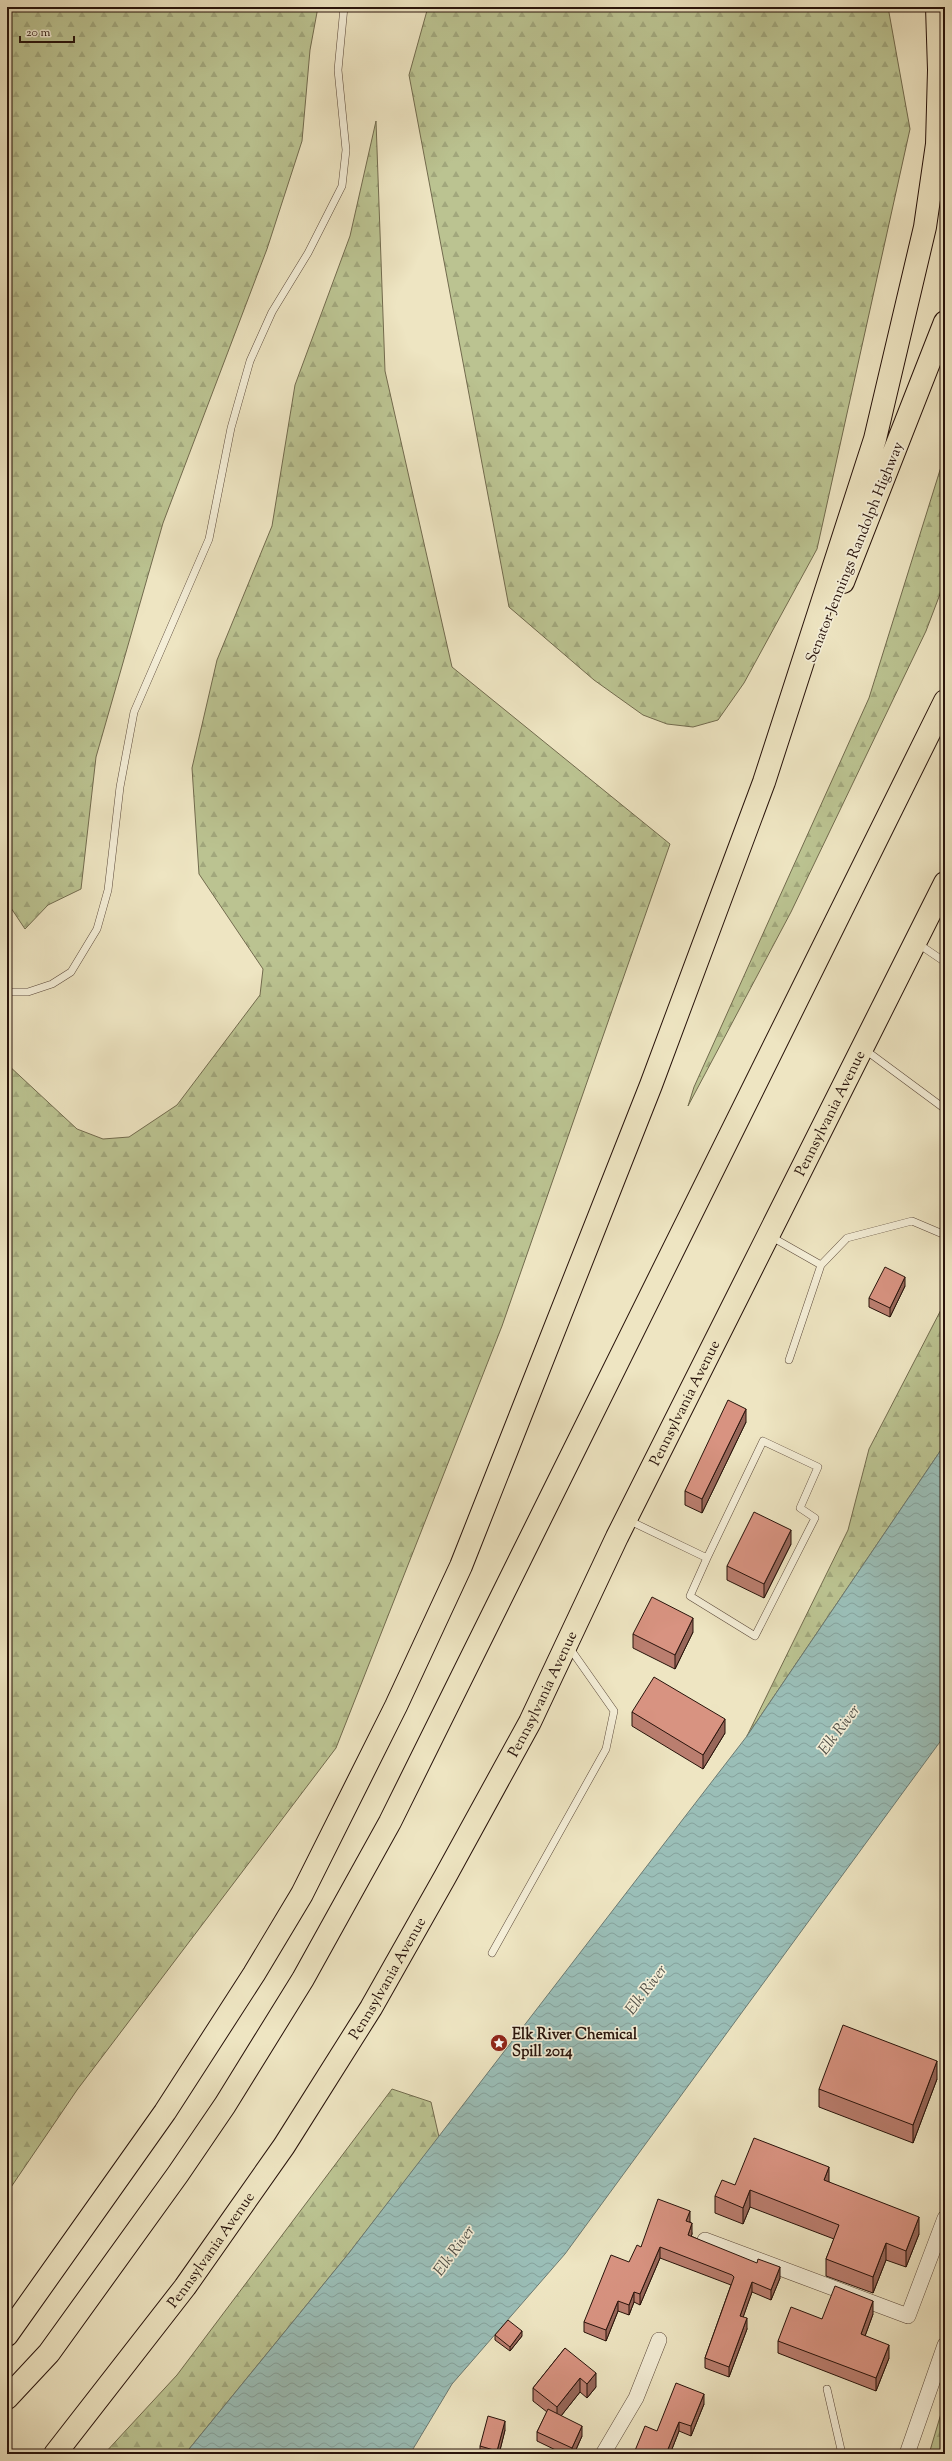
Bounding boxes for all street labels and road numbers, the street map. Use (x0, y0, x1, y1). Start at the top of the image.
street label: Senator Jennings Randolph Highway (801, 438, 910, 666)
street label: Pennsylvania Avenue (791, 1047, 871, 1180)
street label: Pennsylvania Avenue (645, 1337, 726, 1470)
street label: Pennsylvania Avenue (504, 1628, 583, 1761)
street label: Pennsylvania Avenue (345, 1914, 432, 2044)
street label: Pennsylvania Avenue (163, 2188, 261, 2313)

